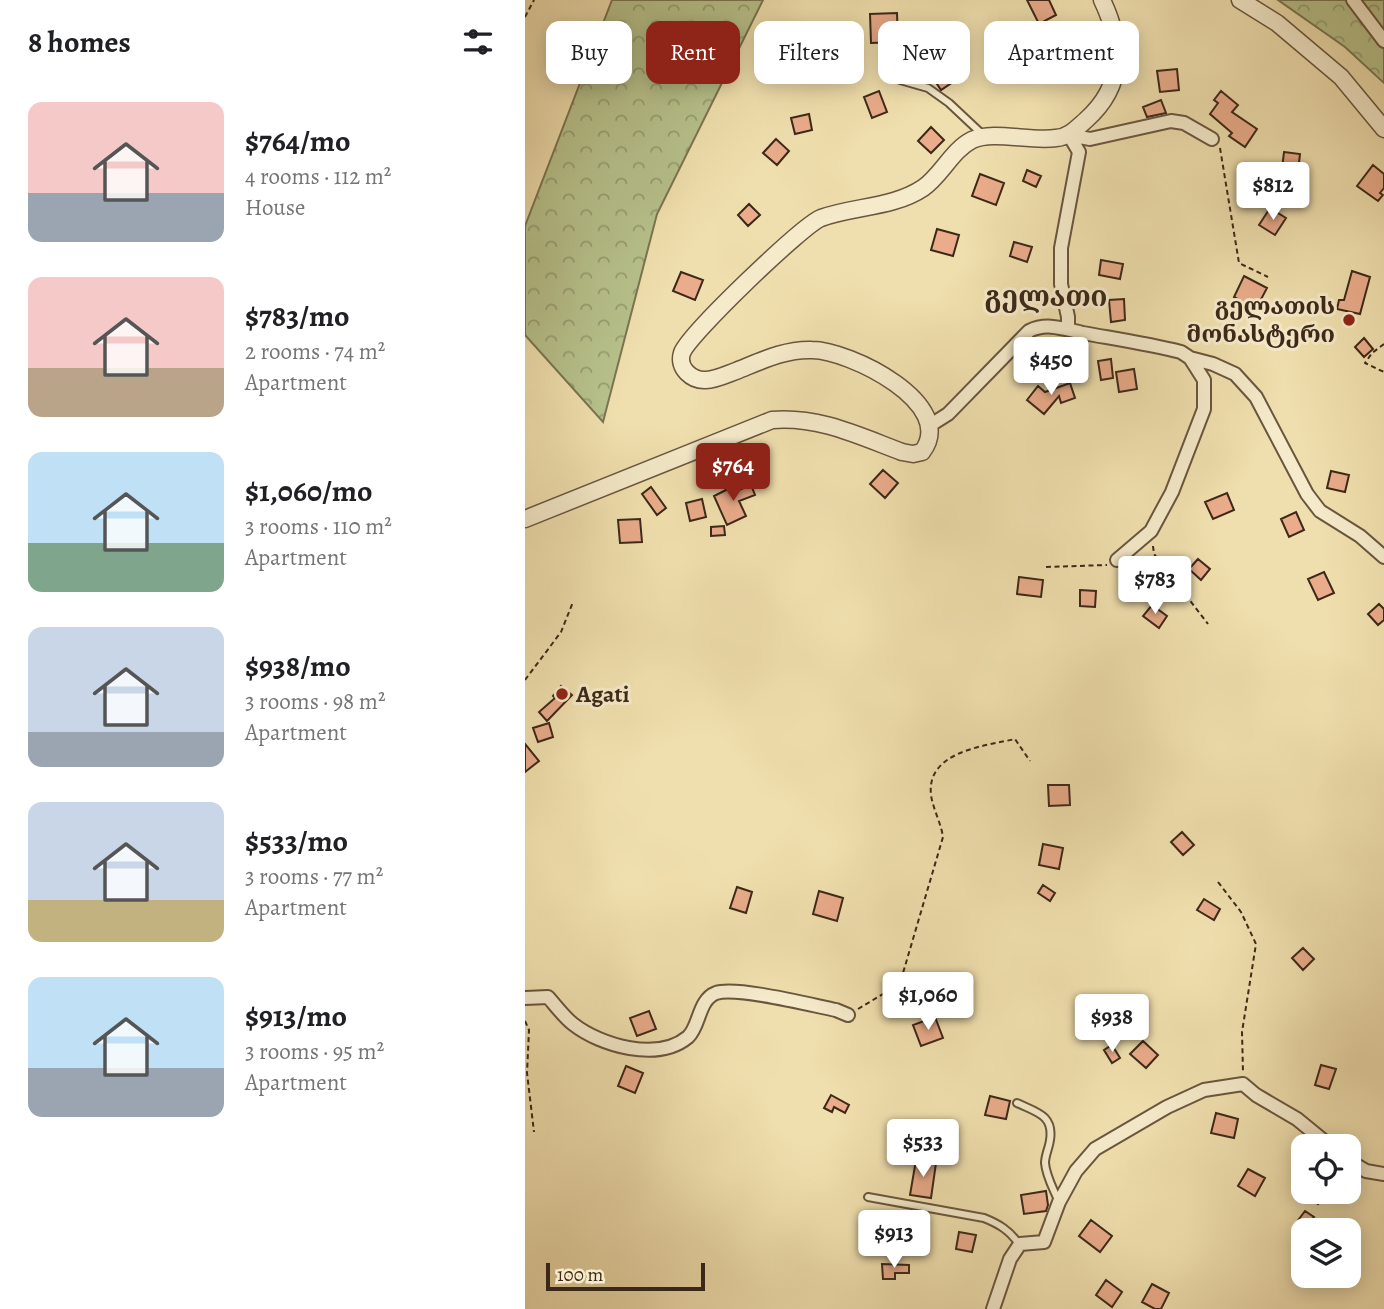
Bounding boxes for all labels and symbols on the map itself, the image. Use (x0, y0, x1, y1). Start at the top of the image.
pin: $812 (1232, 162, 1314, 222)
district label: გელათი (985, 278, 1107, 316)
place label: გელათის მონასტერი (1187, 290, 1335, 350)
marker: გელათის მონასტერი (1341, 312, 1357, 328)
pin: $450 (1010, 338, 1092, 397)
pin: $764 (692, 444, 774, 503)
pin: $783 (1114, 556, 1196, 616)
place label: Agati (575, 678, 630, 710)
marker: Agati (554, 686, 570, 702)
pin: $1,060 (871, 972, 985, 1032)
pin: $938 (1071, 995, 1153, 1054)
pin: $533 (882, 1120, 964, 1179)
pin: $913 (853, 1210, 935, 1270)
scale bar (546, 1260, 705, 1292)

